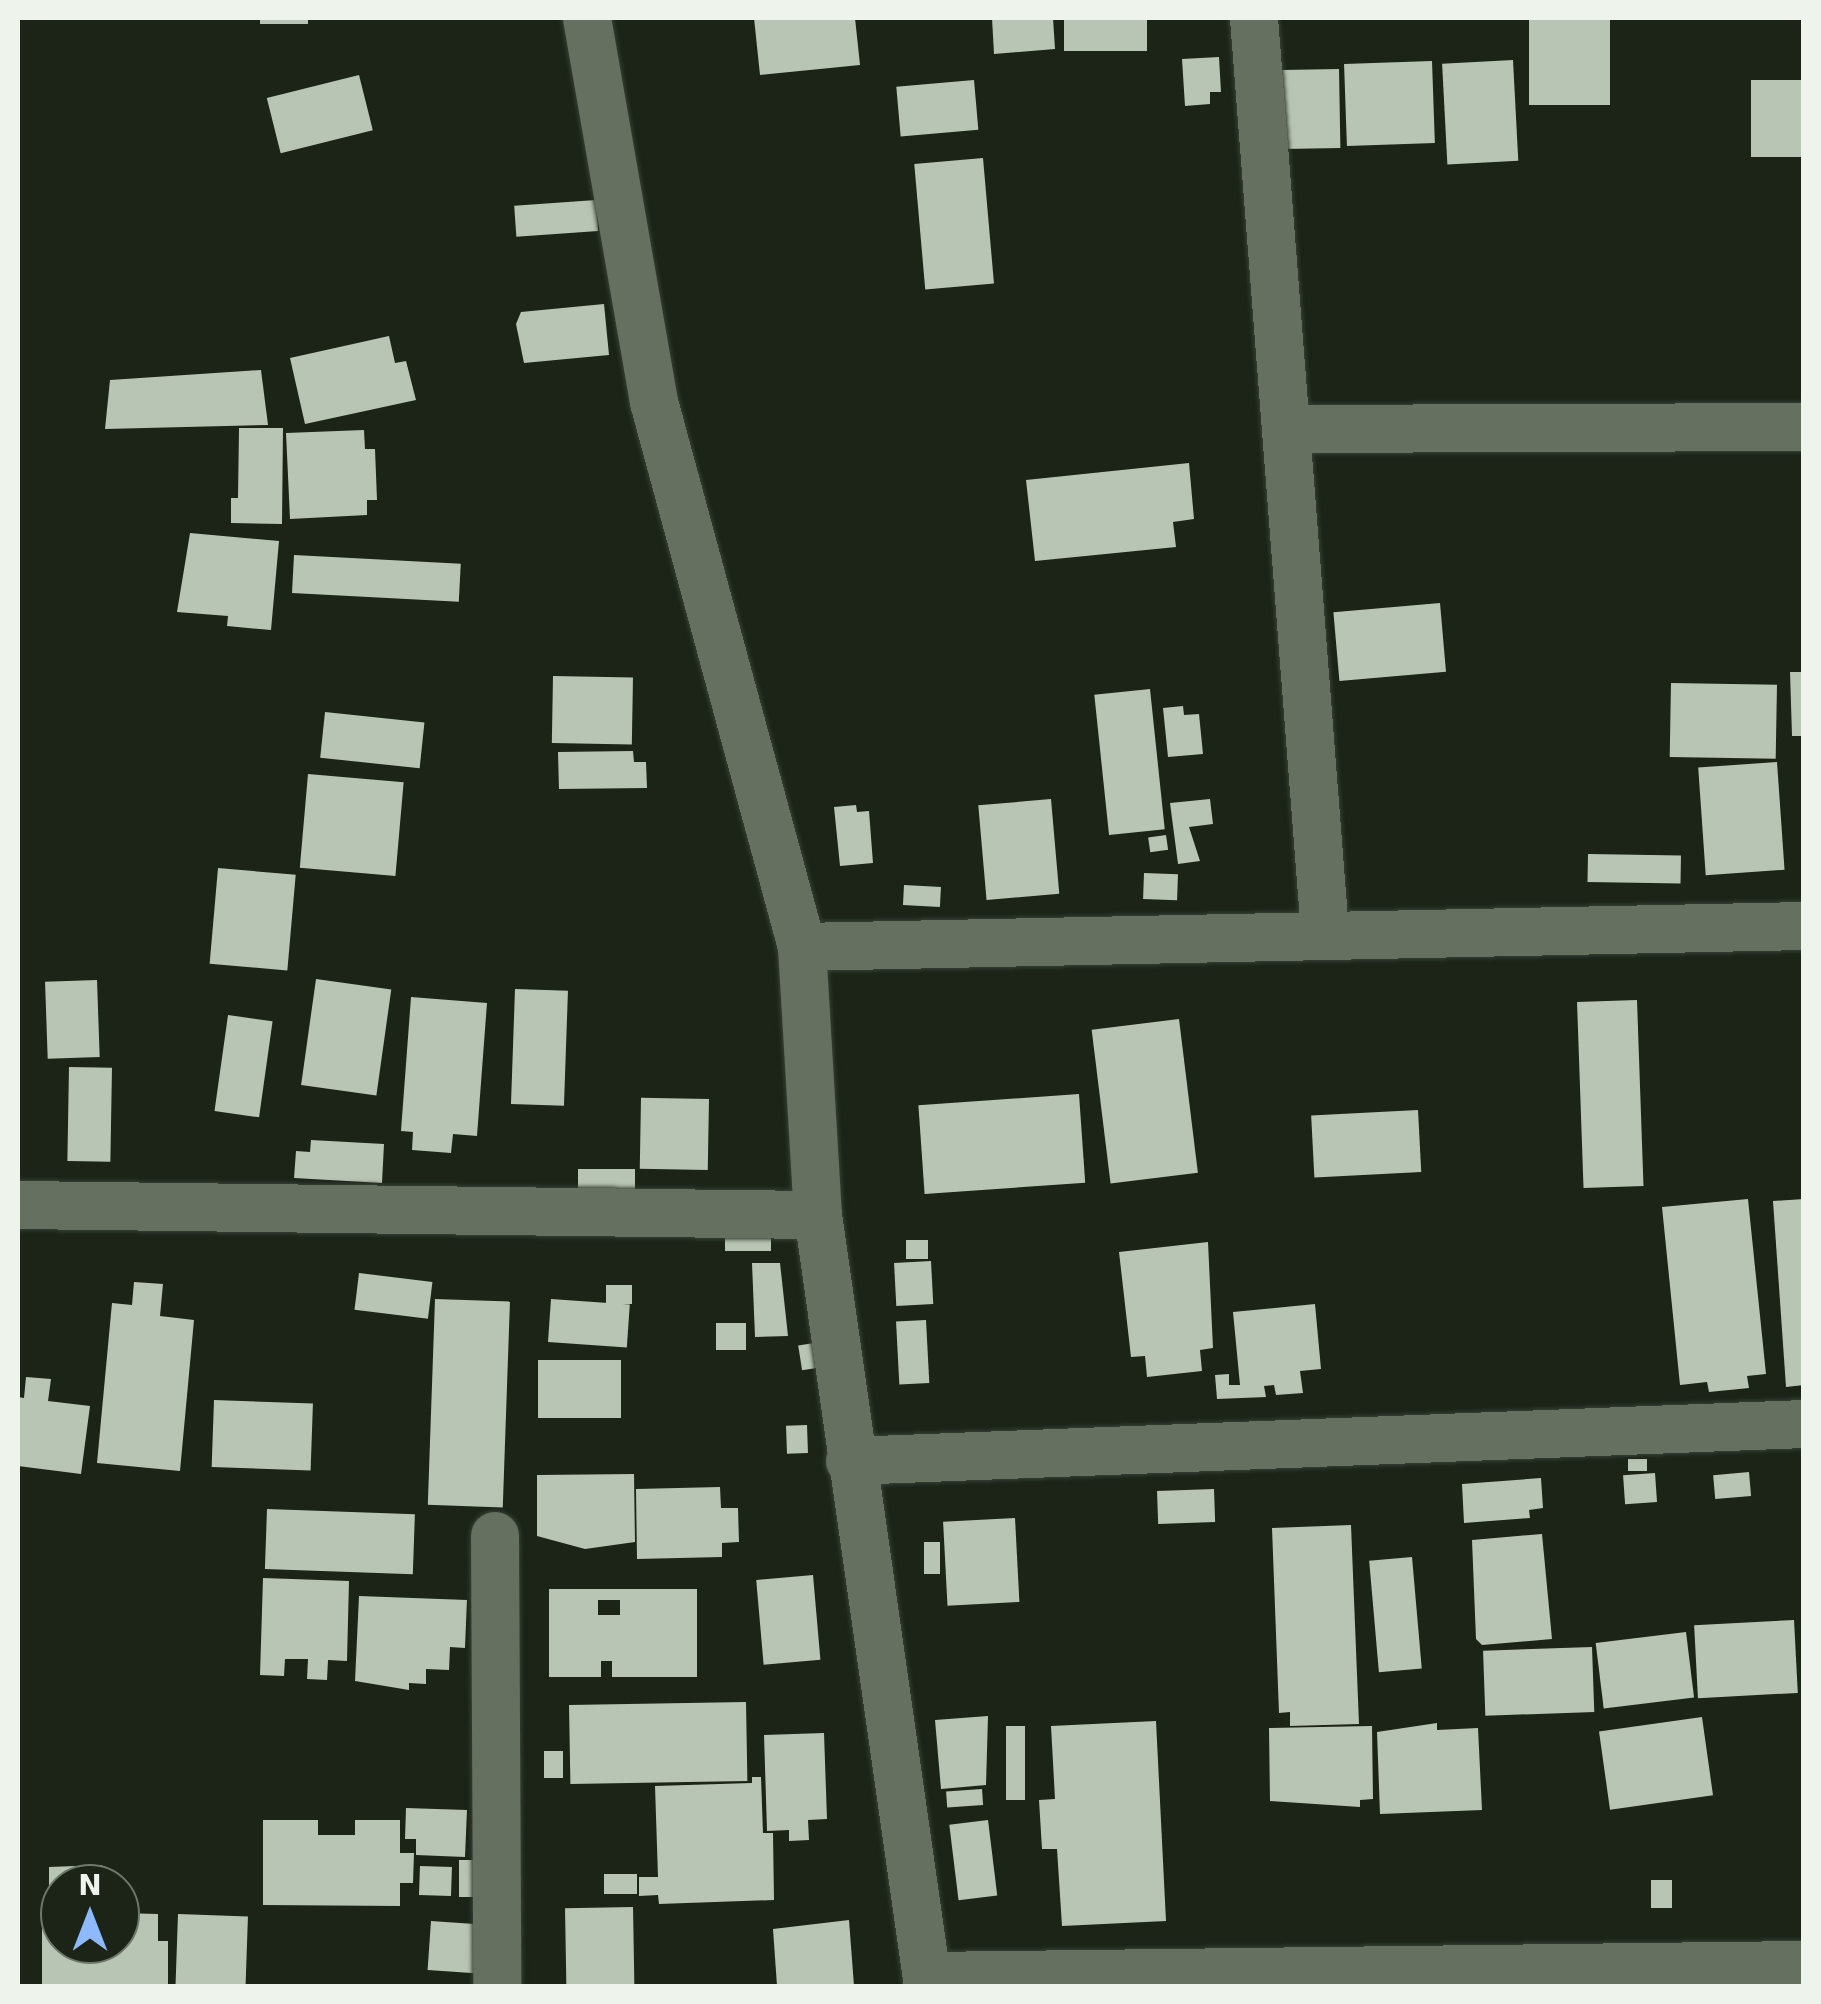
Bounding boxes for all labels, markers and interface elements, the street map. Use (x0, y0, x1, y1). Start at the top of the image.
north arrow (40, 1864, 140, 1964)
text: N (78, 1869, 102, 1902)

